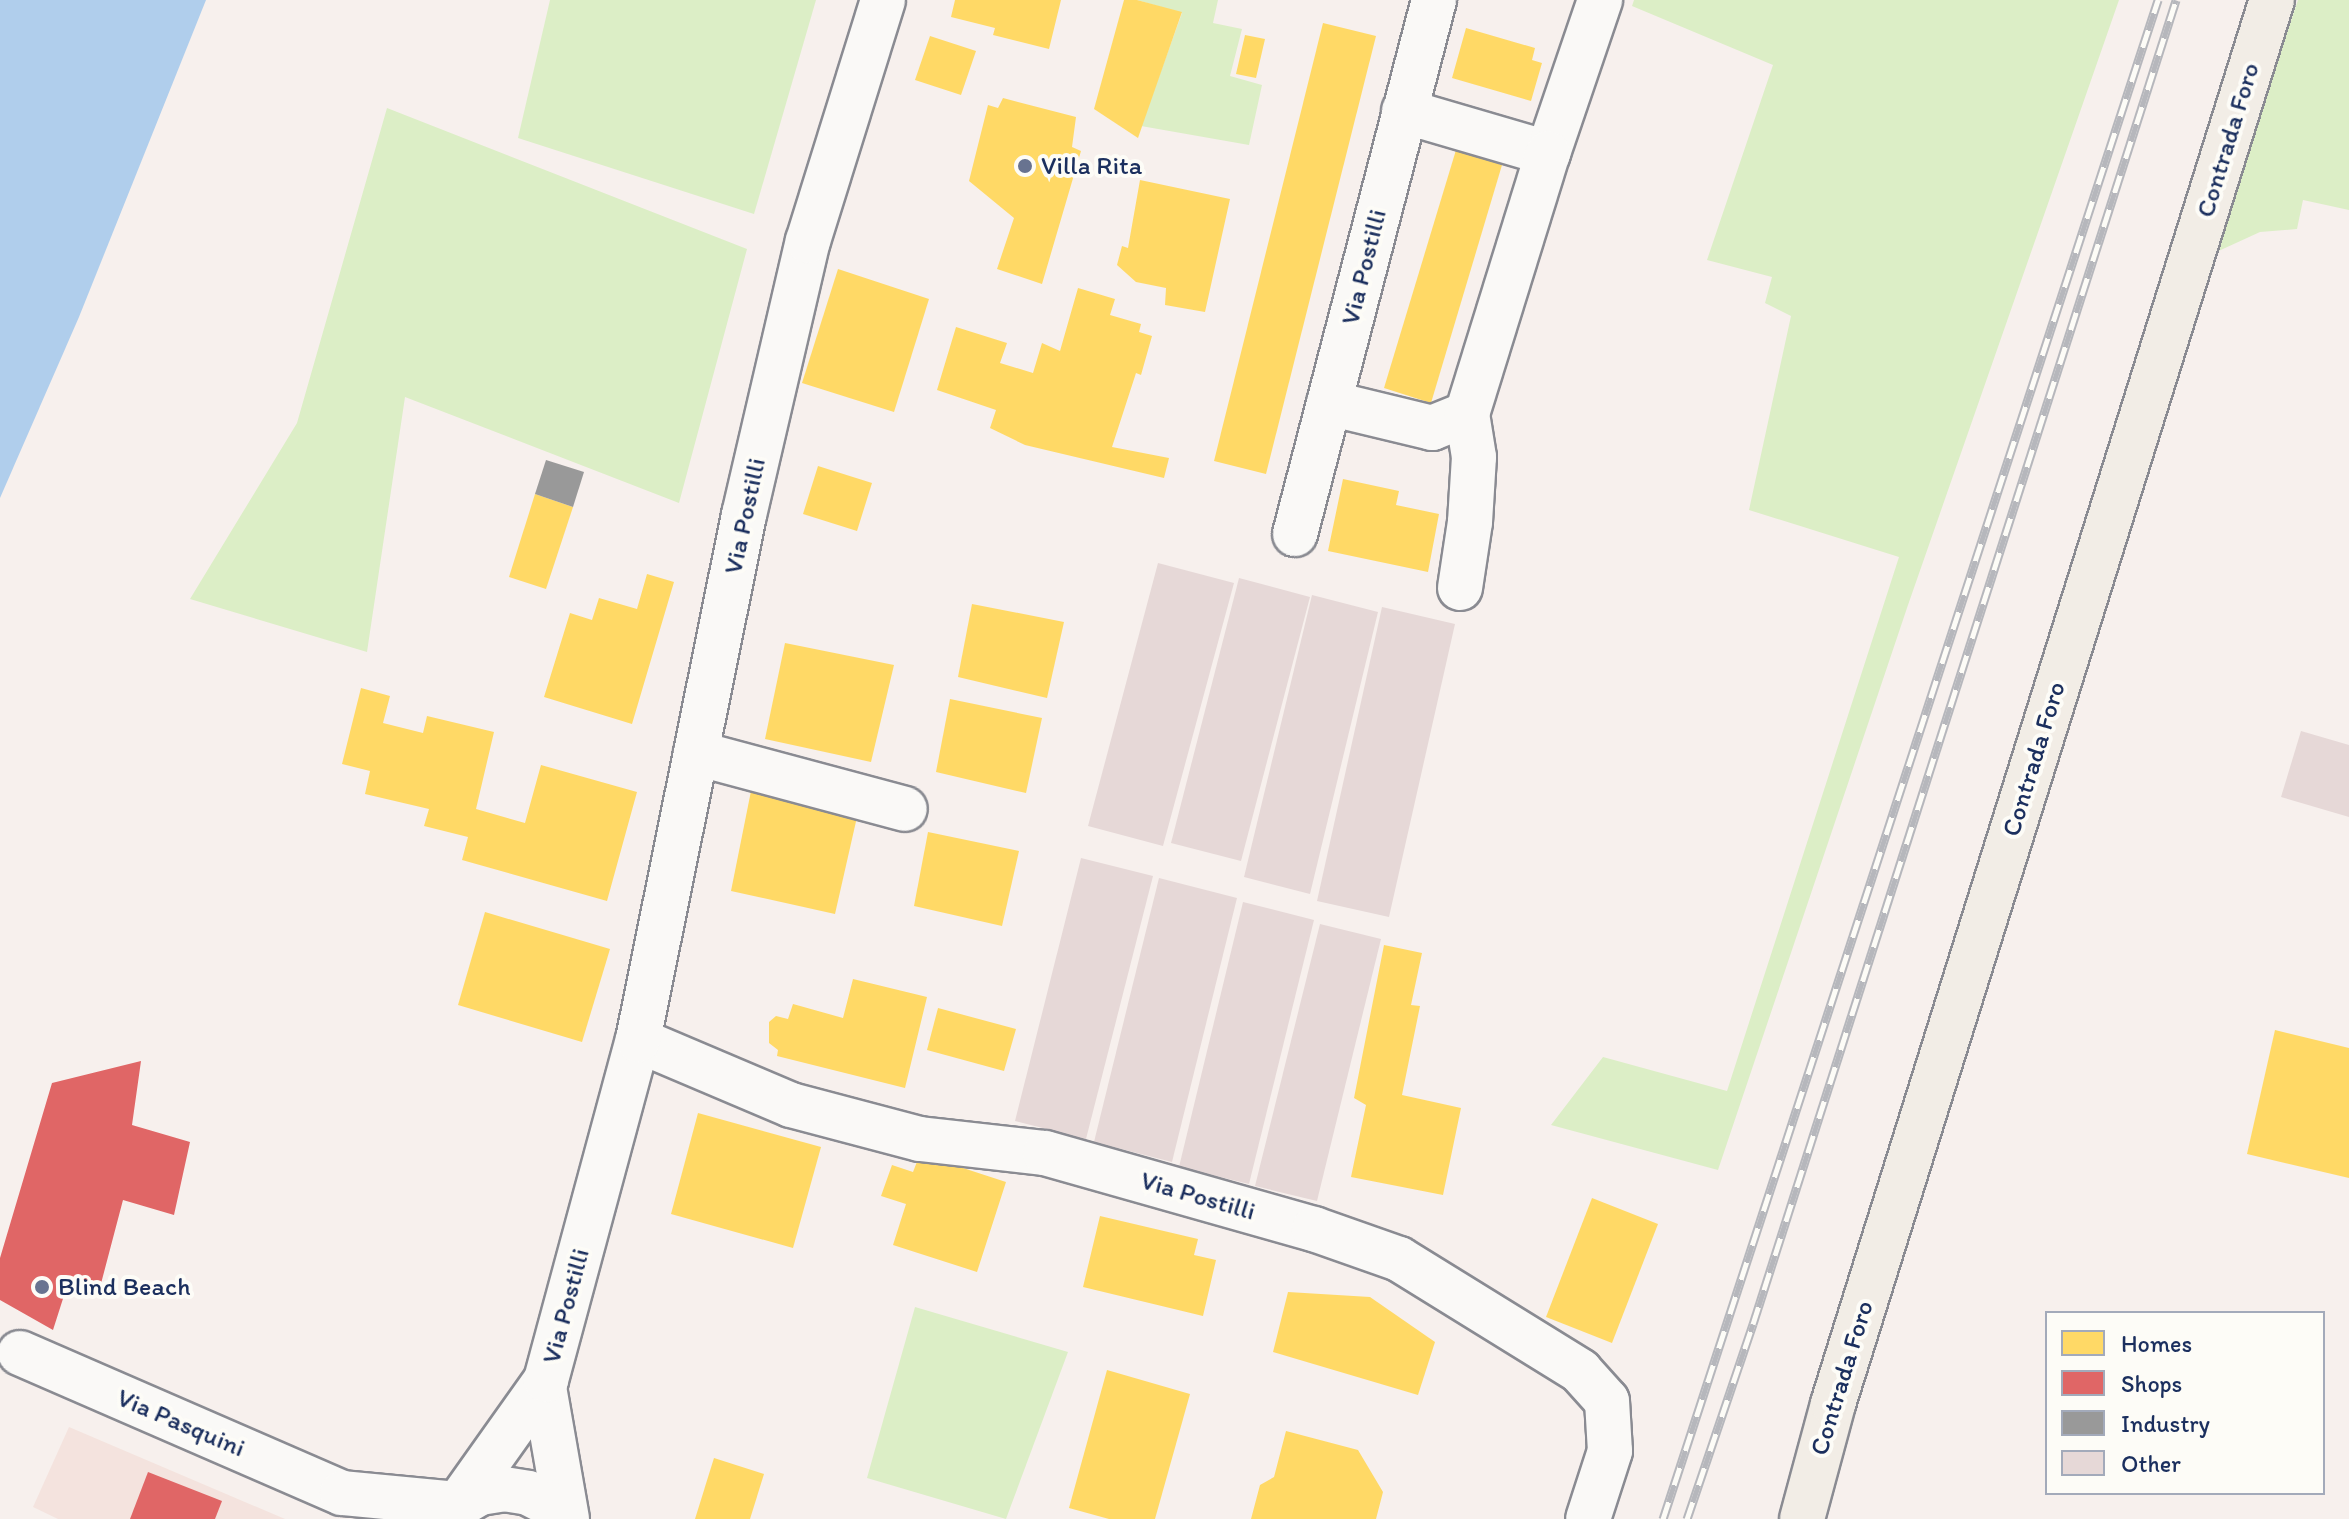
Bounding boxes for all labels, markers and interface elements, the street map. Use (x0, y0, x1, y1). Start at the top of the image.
street label: Contrada Foro (2190, 59, 2266, 221)
place label: Villa Rita (1041, 150, 1141, 182)
marker: Villa Rita (1016, 157, 1034, 175)
street label: Via Postilli (1335, 206, 1393, 328)
street label: Via Postilli (718, 455, 772, 577)
street label: Contrada Foro (1996, 678, 2072, 840)
street label: Via Postilli (1137, 1165, 1259, 1227)
street label: Via Postilli (536, 1245, 596, 1367)
place label: Blind Beach (58, 1271, 190, 1303)
marker: Blind Beach (33, 1278, 51, 1296)
street label: Contrada Foro (1804, 1297, 1880, 1459)
legend (2045, 1311, 2325, 1495)
text: Homes (2121, 1329, 2192, 1358)
text: Shops (2121, 1369, 2182, 1398)
street label: Via Pasquini (113, 1382, 249, 1464)
text: Industry (2121, 1409, 2210, 1438)
text: Other (2121, 1449, 2181, 1478)

